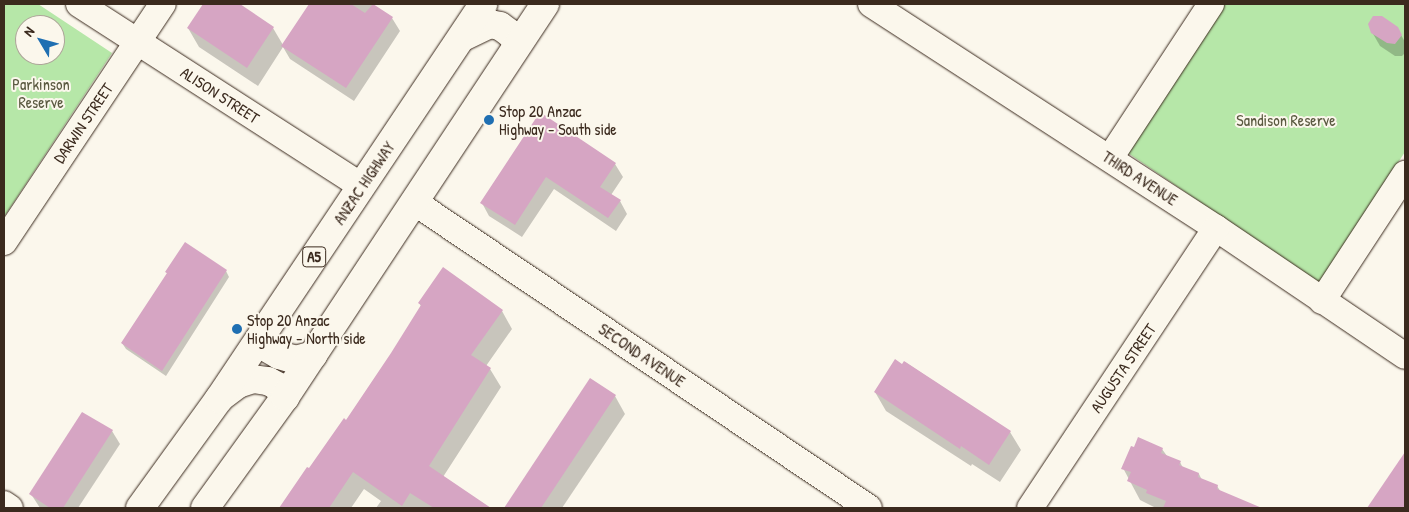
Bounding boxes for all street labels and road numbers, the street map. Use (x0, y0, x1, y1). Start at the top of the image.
street label: ALISON STREET (177, 63, 263, 127)
street label: DARWIN STREET (49, 79, 117, 167)
street label: ANZAC HIGHWAY (329, 138, 399, 228)
street label: THIRD AVENUE (1099, 147, 1181, 209)
road number: A5 (302, 244, 326, 270)
street label: SECOND AVENUE (595, 319, 689, 391)
street label: AUGUSTA STREET (1086, 320, 1160, 416)

